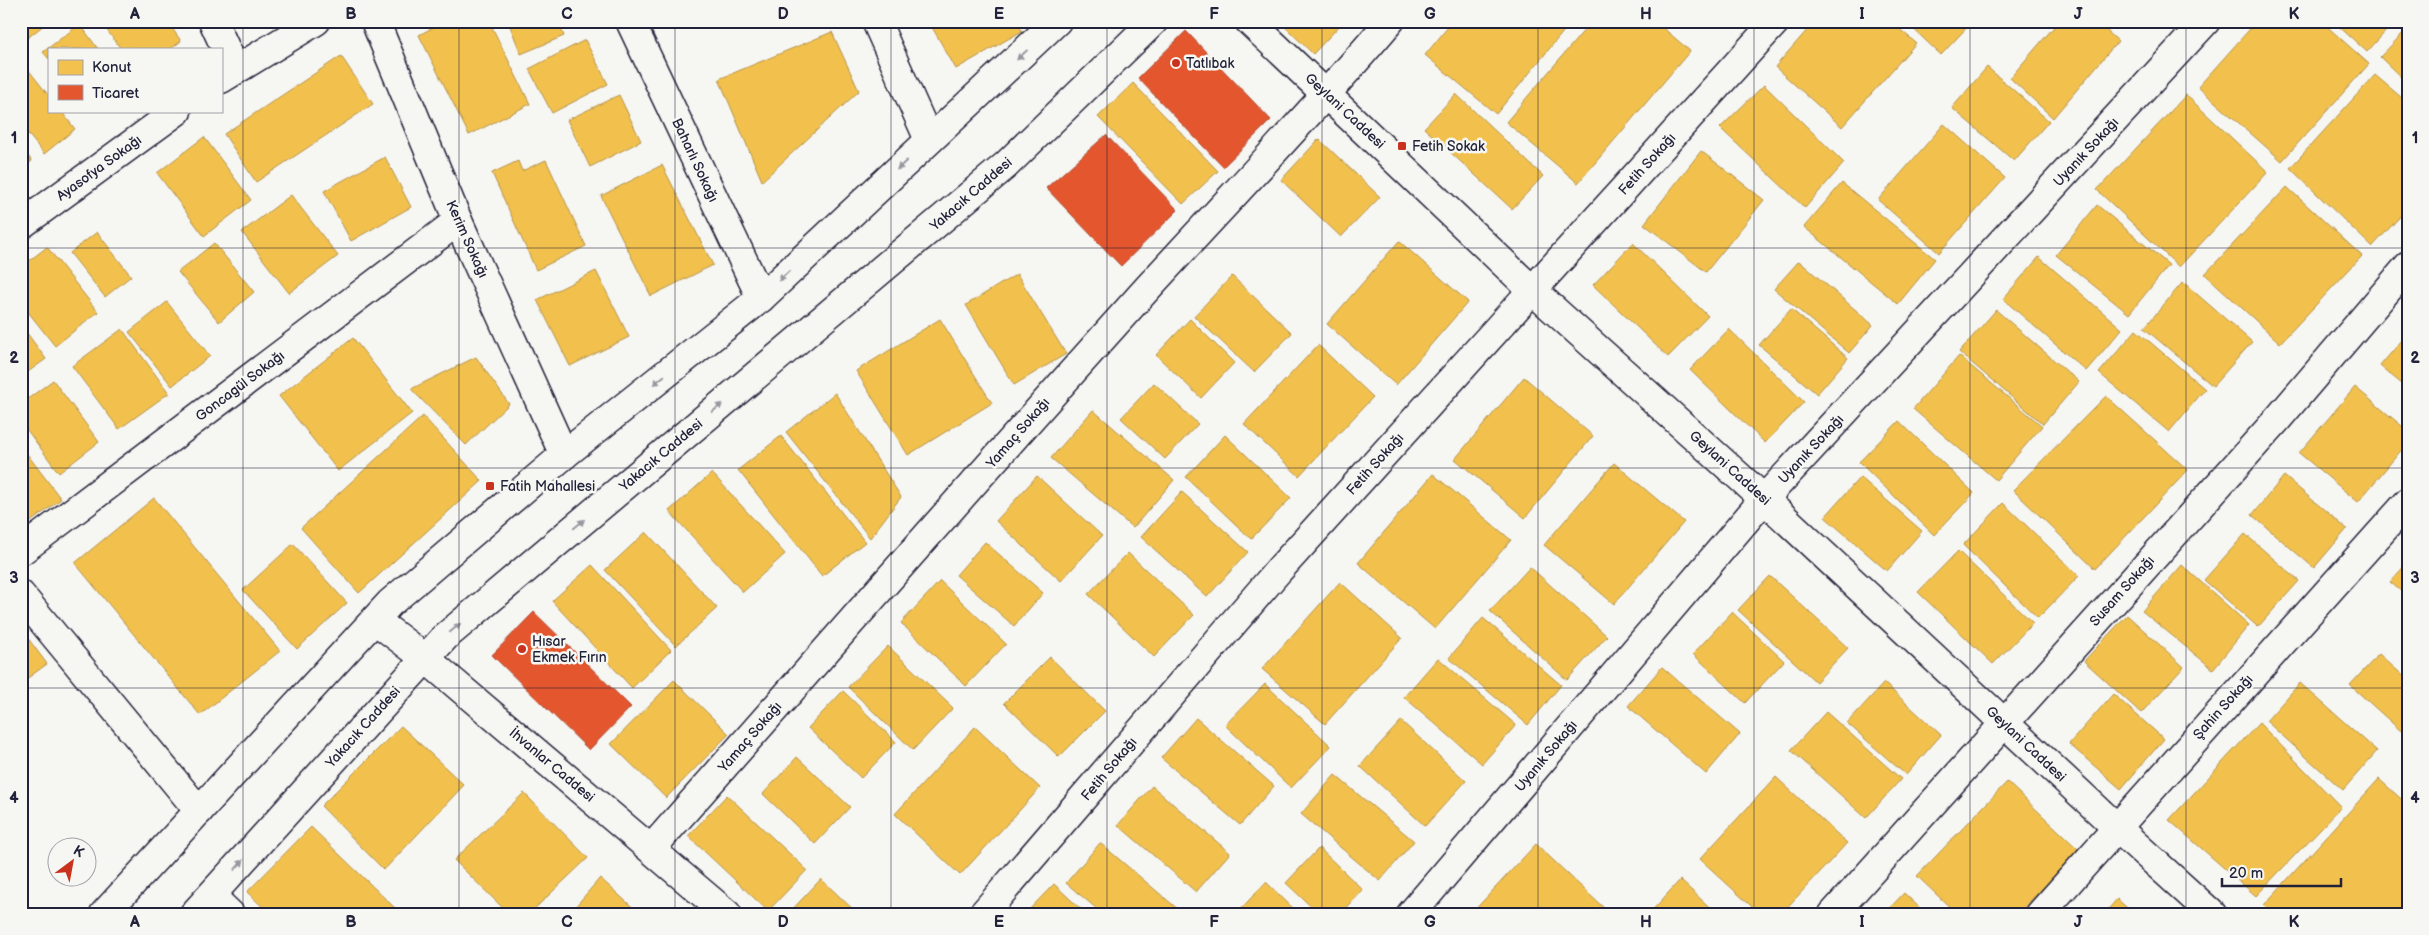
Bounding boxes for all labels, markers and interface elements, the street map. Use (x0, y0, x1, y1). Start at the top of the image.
text: A (129, 5, 140, 24)
text: B (345, 5, 357, 24)
text: C (561, 5, 573, 24)
text: D (777, 5, 789, 24)
text: E (994, 5, 1004, 24)
text: F (1209, 5, 1219, 24)
text: G (1424, 5, 1436, 24)
text: H (1640, 5, 1652, 24)
text: I (1859, 5, 1865, 24)
text: J (2074, 5, 2083, 24)
text: K (2289, 5, 2300, 24)
legend (48, 48, 222, 112)
one-way arrow (1016, 49, 1028, 61)
place label: Tatlıbak (1186, 55, 1234, 72)
marker: Tatlıbak (1170, 57, 1182, 69)
text: Konut (92, 58, 132, 77)
street label: Geylani Caddesi (1301, 70, 1389, 152)
text: Ticaret (92, 84, 139, 103)
street label: Uyanık Sokağı (2050, 114, 2122, 190)
street label: Baharlı Sokağı (668, 115, 722, 205)
text: 1 (11, 129, 17, 148)
text: 1 (2412, 129, 2418, 148)
street label: Fetih Sokağı (1615, 130, 1679, 198)
street label: Ayasofya Sokağı (53, 131, 145, 205)
place label: Fetih Sokak (1412, 138, 1485, 155)
marker: Fetih Sokak (1396, 140, 1408, 152)
street label: Yakacık Caddesi (926, 154, 1016, 235)
one-way arrow (897, 159, 909, 171)
street label: Kerim Sokağı (442, 198, 492, 280)
one-way arrow (778, 270, 790, 282)
street label: Goncagül Sokağı (192, 347, 288, 425)
text: 2 (9, 349, 19, 368)
text: 2 (2410, 349, 2420, 368)
one-way arrow (652, 374, 665, 385)
street label: Yamaç Sokağı (982, 394, 1053, 472)
one-way arrow (710, 403, 723, 414)
street label: Uyanık Sokağı (1775, 411, 1847, 487)
street label: Yakacık Caddesi (615, 415, 706, 495)
street label: Geylani Caddesi (1686, 427, 1774, 509)
street label: Fetih Sokağı (1343, 430, 1407, 498)
place label: Fatih Mahallesi (500, 478, 595, 495)
marker: Fatih Mahallesi (484, 480, 496, 492)
one-way arrow (573, 519, 585, 530)
street label: Susam Sokağı (2086, 552, 2158, 630)
text: 3 (9, 569, 19, 588)
text: 3 (2410, 569, 2420, 588)
one-way arrow (448, 623, 461, 634)
place label: Hısar Ekmek Fırın (532, 633, 607, 666)
marker: Hısar Ekmek Fırın (516, 643, 528, 655)
street label: Şahin Sokağı (2190, 671, 2256, 743)
street label: Yakacık Caddesi (321, 683, 404, 772)
street label: Yamaç Sokağı (714, 698, 785, 776)
street label: Geylani Caddesi (1982, 703, 2070, 785)
street label: Uyanık Sokağı (1511, 717, 1581, 795)
street label: İhvanlar Caddesi (506, 724, 599, 806)
street label: Fetih Sokağı (1078, 734, 1140, 804)
text: 4 (9, 789, 19, 808)
text: 4 (2410, 789, 2420, 808)
north arrow (48, 838, 98, 888)
text: K (70, 842, 88, 861)
scale bar (2222, 855, 2340, 887)
one-way arrow (233, 859, 245, 871)
text: 20 m (2229, 864, 2263, 883)
text: A (129, 913, 140, 932)
text: B (345, 913, 357, 932)
text: C (561, 913, 573, 932)
text: D (777, 913, 789, 932)
text: E (994, 913, 1004, 932)
text: F (1209, 913, 1219, 932)
text: G (1424, 913, 1436, 932)
text: H (1640, 913, 1652, 932)
text: I (1859, 913, 1865, 932)
text: J (2074, 913, 2083, 932)
text: K (2289, 913, 2300, 932)

